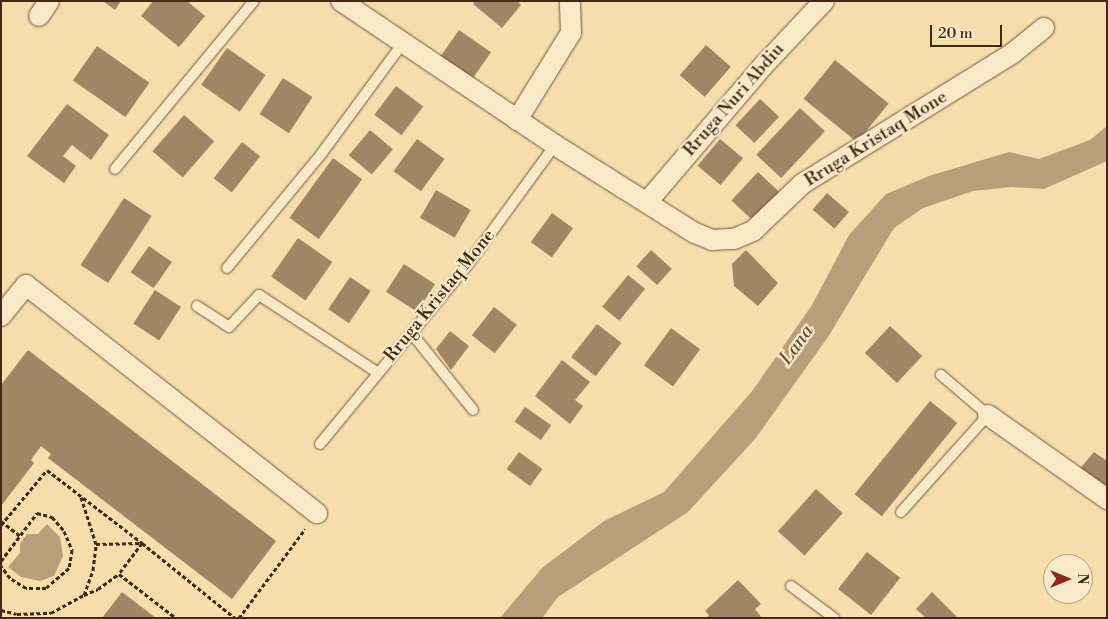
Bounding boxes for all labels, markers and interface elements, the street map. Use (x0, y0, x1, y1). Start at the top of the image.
scale bar (933, 15, 1006, 47)
text: 20 m (938, 24, 973, 43)
street label: Rruga Nuri Abdiu (679, 39, 789, 161)
street label: Rruga Kristaq Mone (801, 86, 951, 192)
street label: Rruga Kristaq Mone (380, 225, 500, 367)
water label: Lana (775, 321, 819, 369)
north arrow (1043, 554, 1093, 604)
text: N (1073, 573, 1091, 585)

